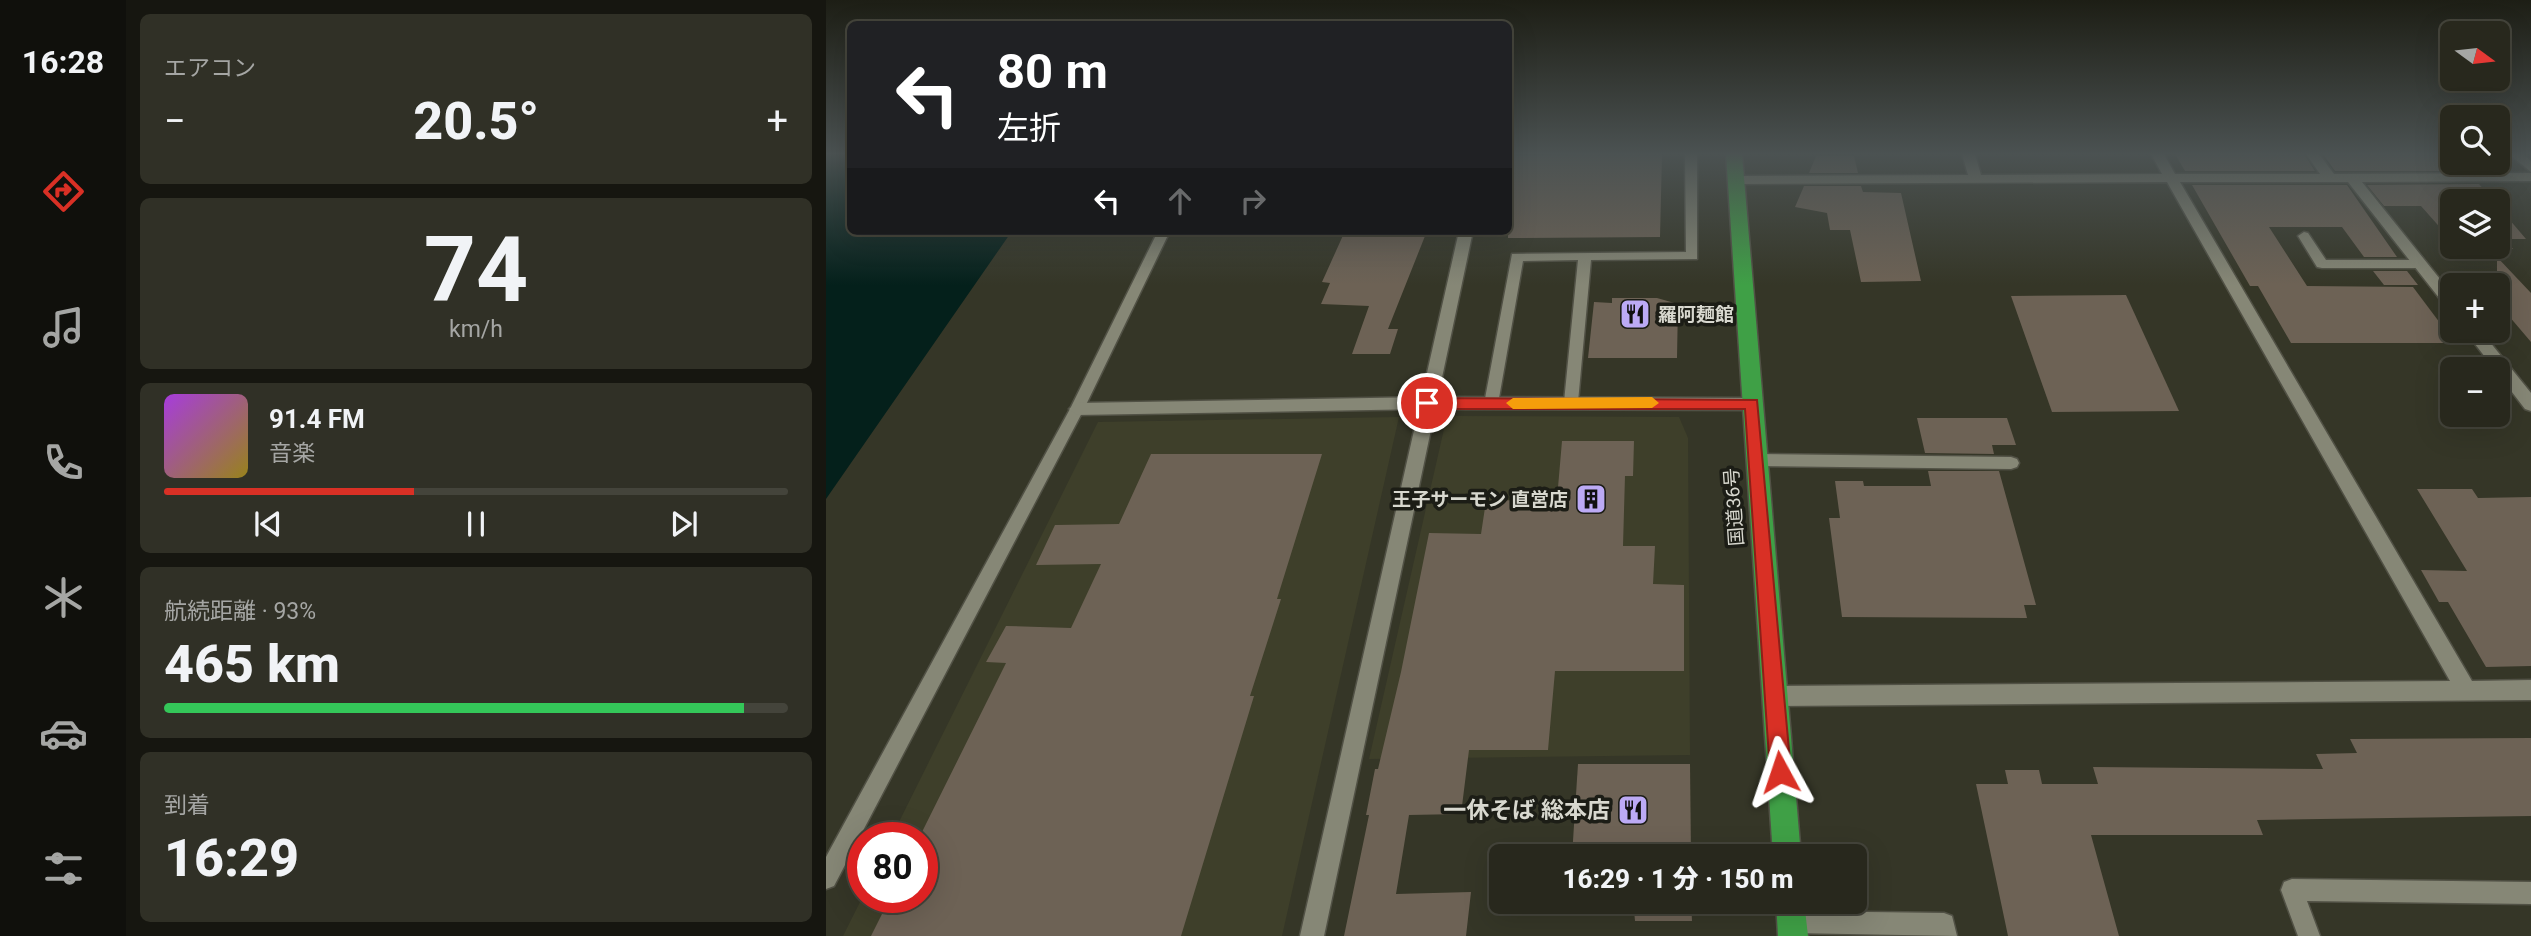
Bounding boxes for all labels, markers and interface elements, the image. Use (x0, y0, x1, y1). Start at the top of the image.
north arrow (2440, 21, 2510, 91)
map controls (2440, 21, 2510, 427)
text: 16:28 (22, 43, 104, 81)
text: 80 m (997, 43, 1108, 100)
icon: left (882, 49, 973, 140)
text: エアコン (164, 55, 256, 82)
text: 20.5° (413, 91, 539, 152)
text: − (164, 99, 186, 143)
text: + (766, 99, 788, 143)
button: search (2440, 105, 2510, 175)
text: 左折 (997, 109, 1061, 147)
icon: directions (39, 167, 88, 216)
icon: left (1088, 182, 1126, 220)
icon: ahead (1161, 182, 1199, 220)
icon: right (1234, 182, 1272, 220)
button: layers (2440, 189, 2510, 259)
text: 74 (424, 217, 528, 323)
button: + (2440, 273, 2510, 343)
restaurant icon: 羅阿麺館 (1618, 297, 1652, 331)
icon: music (39, 303, 88, 352)
place label: 羅阿麺館 (1658, 303, 1734, 326)
text: km/h (449, 316, 503, 343)
button: − (2440, 357, 2510, 427)
pin (1397, 373, 1457, 433)
icon: arrive (1408, 384, 1446, 422)
text: 91.4 FM (269, 404, 365, 434)
icon: phone (39, 438, 88, 487)
text: 音楽 (269, 440, 315, 467)
street label: 国道36号 (1720, 467, 1748, 547)
building icon: 王子サーモン 直営店 (1574, 482, 1608, 516)
place label: 王子サーモン 直営店 (1392, 488, 1568, 511)
icon: previous (249, 505, 287, 543)
icon: pause (457, 505, 495, 543)
icon: next (665, 505, 703, 543)
icon: climate (39, 573, 88, 622)
text: 航続距離 · 93% (164, 598, 316, 625)
text: 465 km (164, 634, 340, 695)
icon: car (39, 709, 88, 758)
position arrow (1743, 735, 1817, 809)
text: 到着 (164, 792, 210, 819)
restaurant icon: 一休そば 総本店 (1616, 793, 1650, 827)
place label: 一休そば 総本店 (1443, 797, 1610, 824)
speed limit sign: 80 (847, 822, 938, 913)
text: 16:29 (164, 828, 299, 889)
icon: filters (39, 844, 88, 893)
text: 16:29 · 1 分 · 150 m (1562, 864, 1794, 894)

